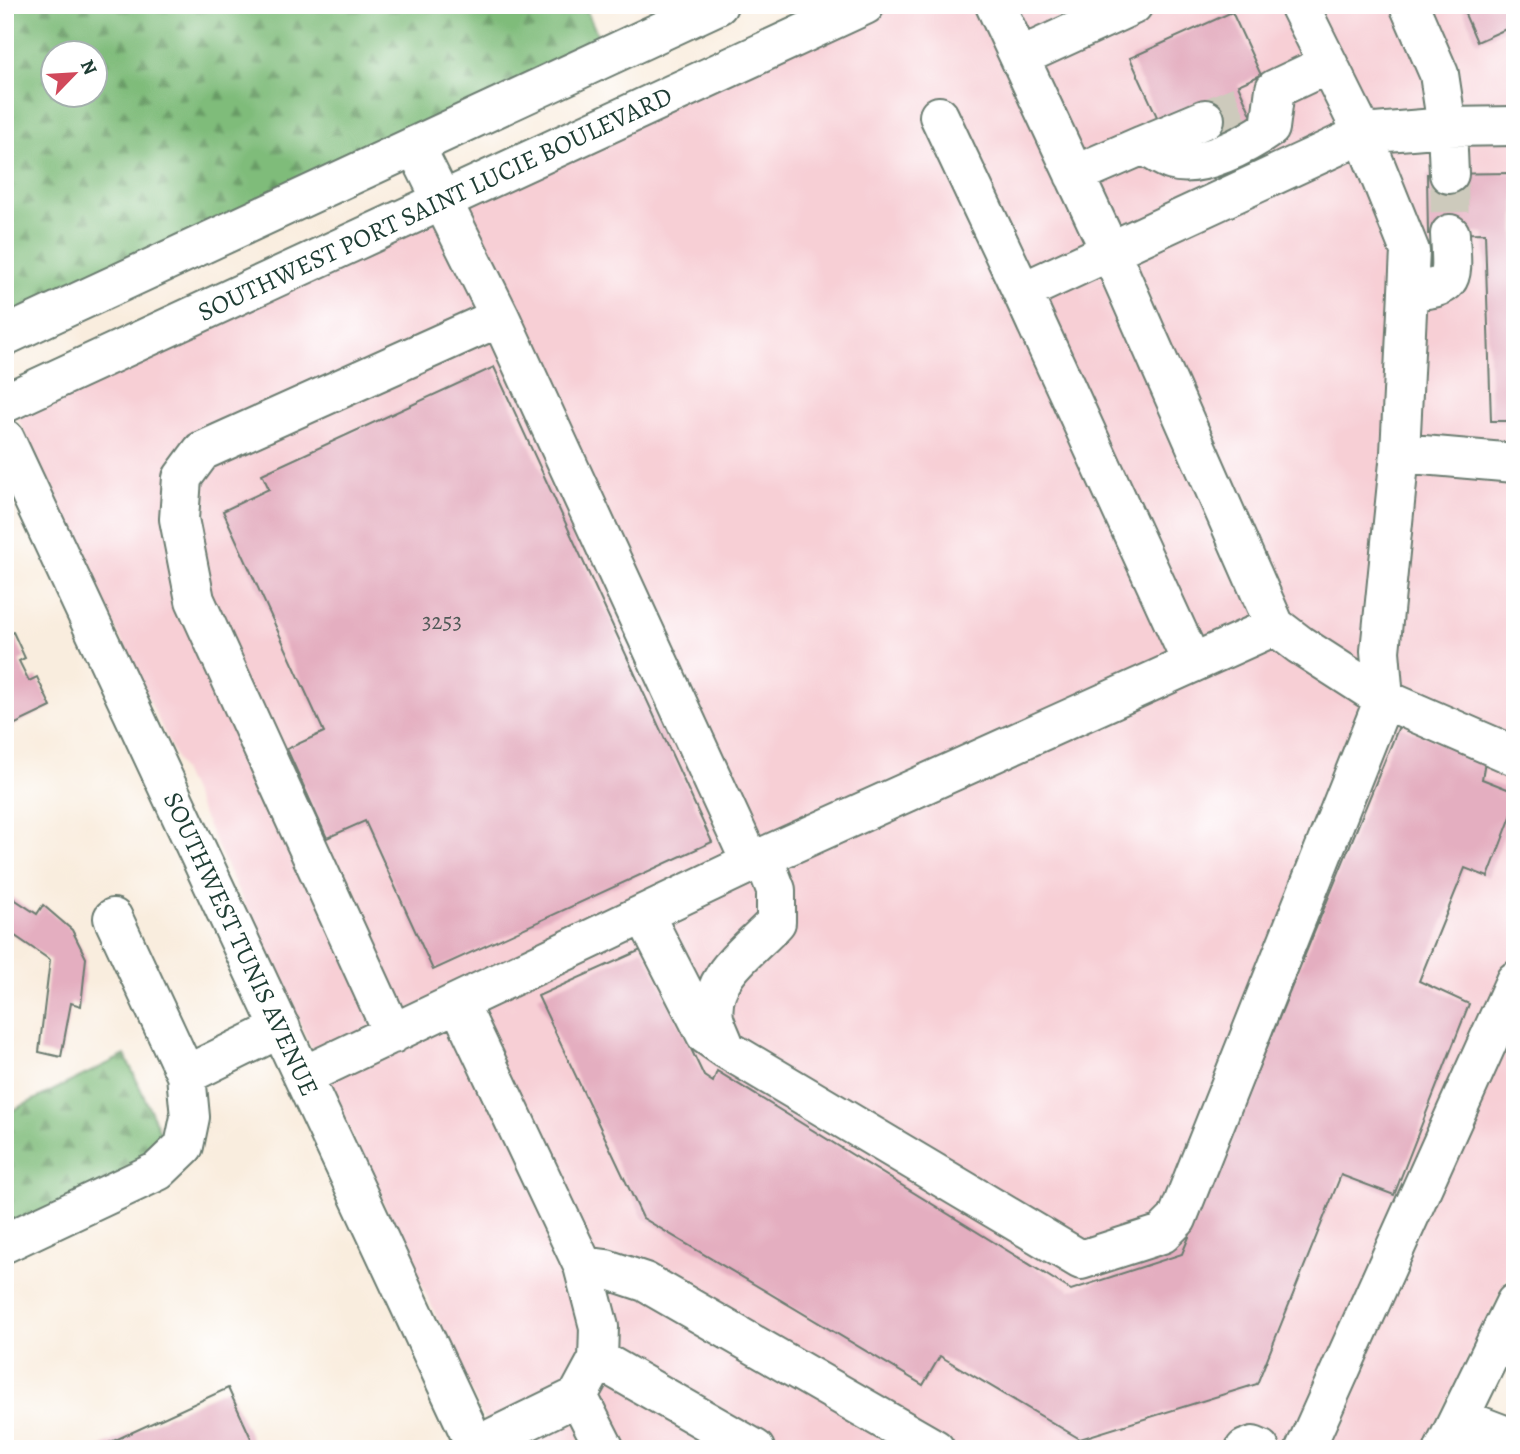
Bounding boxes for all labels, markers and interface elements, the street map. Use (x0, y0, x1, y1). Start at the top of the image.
north arrow (38, 38, 108, 108)
text: N (74, 55, 103, 79)
street label: SOUTHWEST PORT SAINT LUCIE BOULEVARD (192, 78, 678, 330)
house number: 3253 (422, 606, 462, 637)
street label: SOUTHWEST TUNIS AVENUE (155, 786, 327, 1102)

